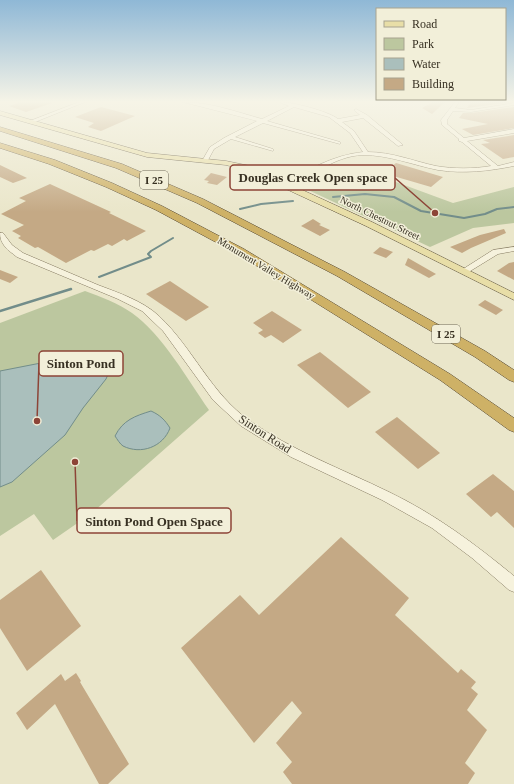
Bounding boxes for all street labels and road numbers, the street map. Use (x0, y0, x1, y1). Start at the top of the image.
road number: I 25 (140, 171, 168, 189)
street label: North Chestnut Street (338, 194, 422, 242)
street label: Monument Valley Highway (216, 235, 316, 301)
road number: I 25 (432, 325, 460, 343)
street label: Sinton Road (236, 412, 294, 456)

